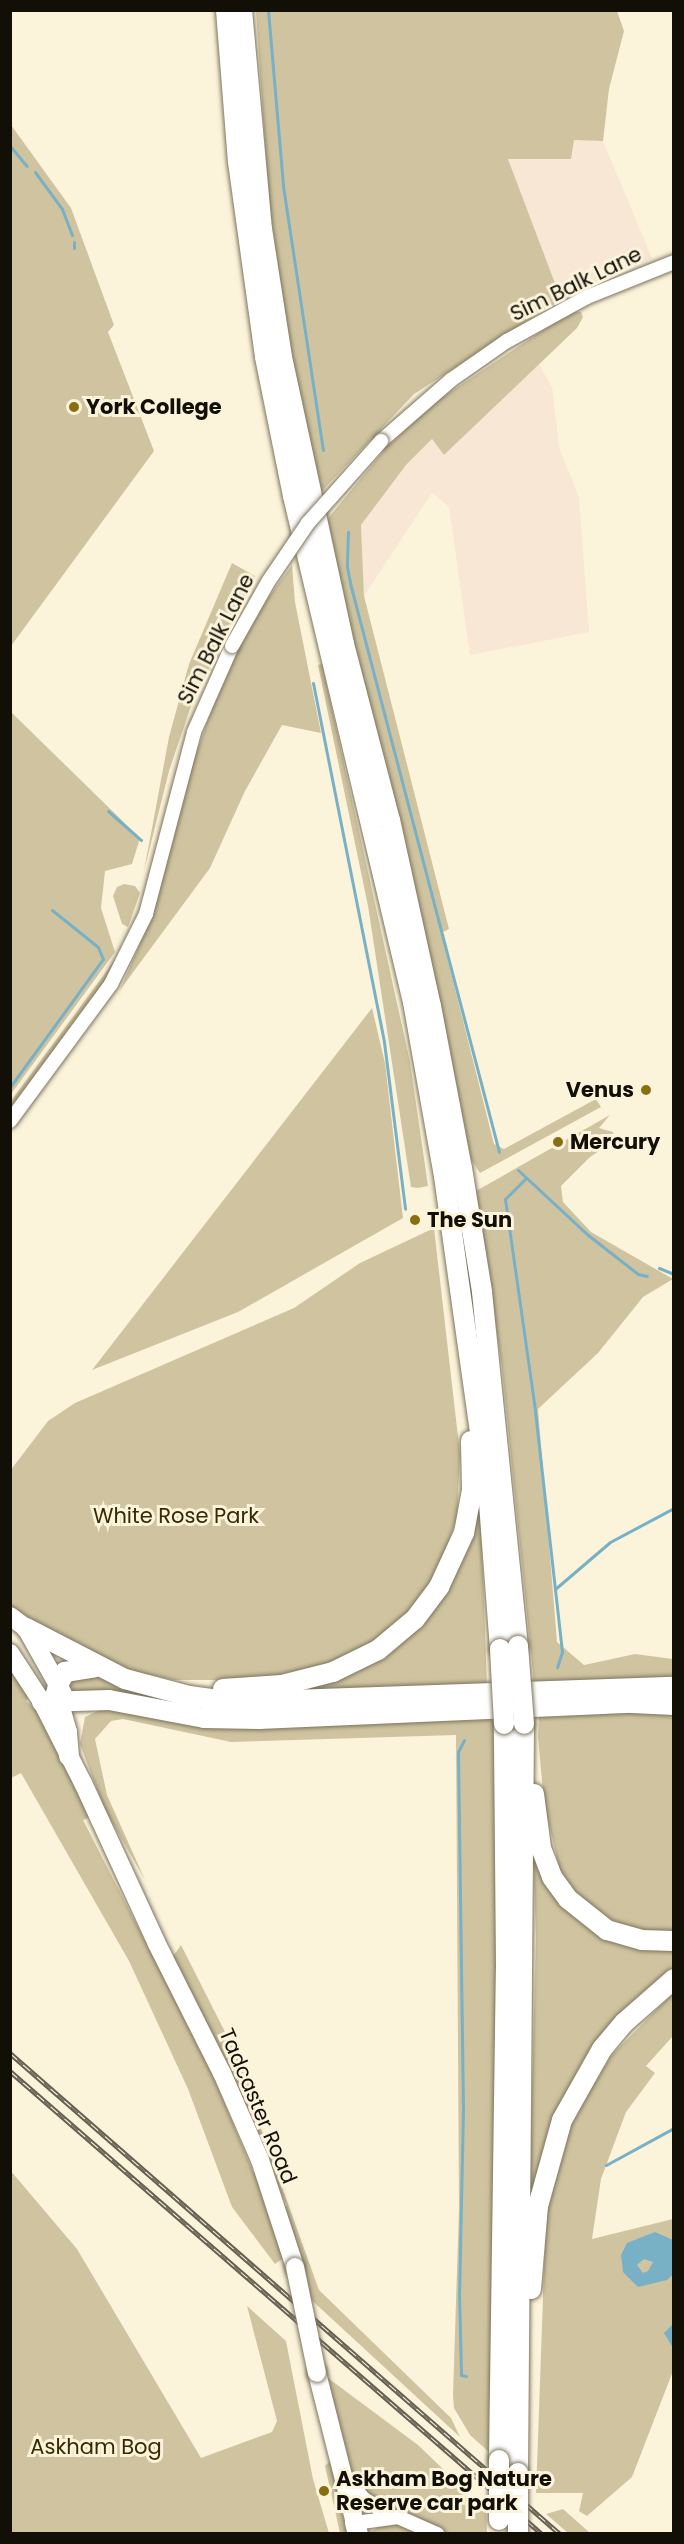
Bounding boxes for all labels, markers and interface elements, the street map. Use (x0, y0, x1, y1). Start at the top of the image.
street label: Sim Balk Lane (506, 241, 646, 327)
place label: York College (86, 394, 222, 420)
marker: York College (67, 400, 81, 414)
street label: Sim Balk Lane (172, 570, 260, 708)
place label: Venus (566, 1077, 634, 1103)
marker: Venus (639, 1083, 653, 1097)
place label: Mercury (570, 1129, 660, 1155)
marker: Mercury (551, 1135, 565, 1149)
place label: The Sun (427, 1207, 512, 1233)
marker: The Sun (408, 1213, 422, 1227)
park label: White Rose Park (93, 1503, 259, 1529)
street label: Tadcaster Road (214, 2025, 302, 2187)
park label: Askham Bog (30, 2434, 162, 2460)
place label: Askham Bog Nature Reserve car park (336, 2466, 552, 2516)
marker: Askham Bog Nature Reserve car park (317, 2484, 331, 2498)

